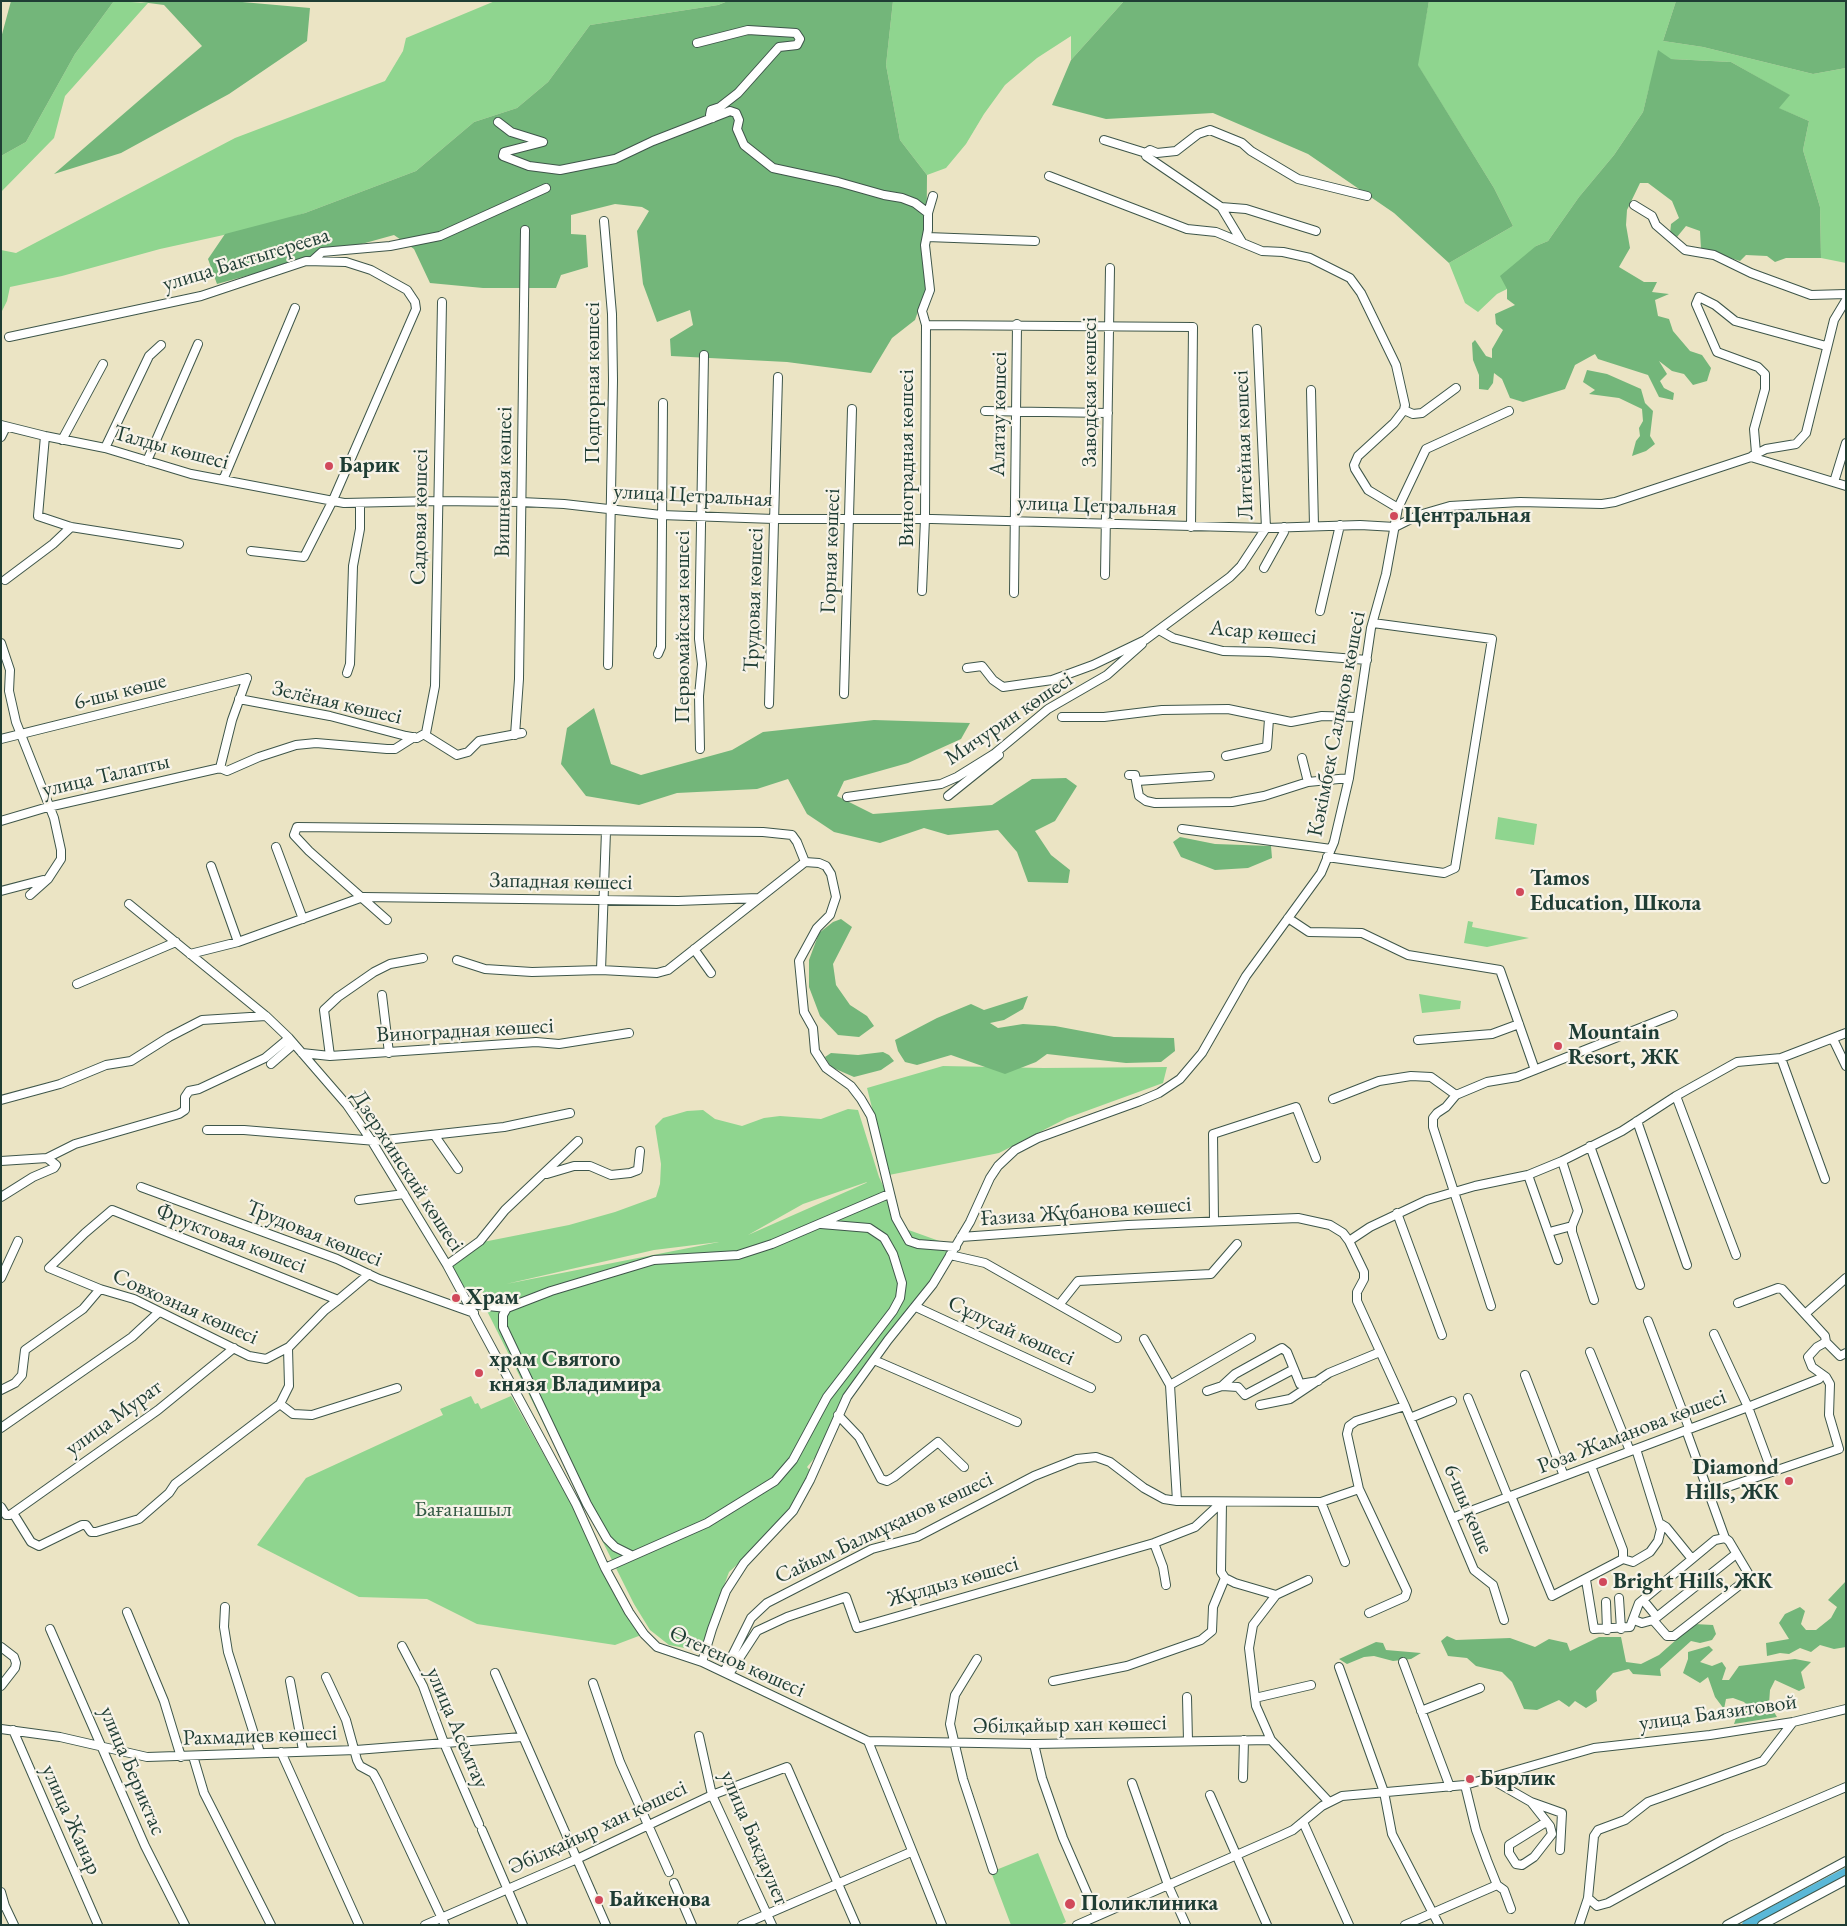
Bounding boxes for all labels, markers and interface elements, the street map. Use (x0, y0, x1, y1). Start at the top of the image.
street label: улица Бактыгереева (159, 222, 333, 298)
street label: Подгорная көшесі (580, 302, 606, 464)
street label: Заводская көшесі (1077, 317, 1103, 467)
street label: Алатау көшесі (985, 351, 1013, 477)
street label: Виноградная көшесі (894, 369, 920, 547)
street label: Литейная көшесі (1228, 370, 1260, 520)
street label: Вишневая көшесі (489, 406, 519, 558)
street label: Талды көшесі (110, 420, 232, 476)
street label: Садовая көшесі (406, 449, 434, 585)
place label: Барик (339, 453, 400, 479)
marker: Барик (323, 460, 335, 472)
street label: улица Цетральная (613, 479, 773, 513)
street label: Горная көшесі (816, 488, 846, 614)
street label: улица Цетральная (1017, 490, 1177, 522)
place label: Центральная (1404, 503, 1531, 529)
marker: Центральная (1388, 510, 1400, 522)
street label: Трудовая көшесі (738, 527, 770, 673)
street label: Первомайская көшесі (670, 530, 696, 724)
street label: Кәкімбек Салықов көшесі (1302, 609, 1372, 839)
street label: Асар көшесі (1208, 615, 1318, 651)
street label: Мичурин көшесі (940, 666, 1078, 772)
street label: 6-шы көше (71, 668, 169, 716)
street label: Зелёная көшесі (270, 675, 404, 731)
street label: улица Талапты (40, 749, 172, 803)
place label: Tamos Education, Школа (1530, 866, 1701, 918)
street label: Западная көшесі (489, 868, 633, 896)
marker: Tamos Education, Школа (1514, 886, 1526, 898)
street label: Виноградная көшесі (376, 1013, 554, 1049)
place label: Mountain Resort, ЖК (1568, 1020, 1679, 1072)
marker: Mountain Resort, ЖК (1552, 1040, 1564, 1052)
street label: Дзержинский көшесі (345, 1085, 469, 1257)
street label: Ғазиза Жұбанова көшесі (980, 1191, 1192, 1233)
street label: Трудовая көшесі (242, 1195, 386, 1273)
street label: Фруктовая көшесі (152, 1198, 310, 1280)
street label: Совхозная көшесі (108, 1263, 262, 1351)
place label: Храм (466, 1285, 519, 1311)
street label: Сұлусай көшесі (943, 1290, 1079, 1372)
marker: Храм (450, 1292, 462, 1304)
place label: храм Святого князя Владимира (489, 1347, 661, 1398)
marker: храм Святого князя Владимира (473, 1367, 485, 1379)
street label: улица Мурат (60, 1374, 168, 1462)
street label: Роза Жаманова көшесі (1534, 1384, 1730, 1480)
place label: Diamond Hills, ЖК (1685, 1455, 1779, 1506)
street label: 6-шы көше (1437, 1460, 1499, 1558)
street label: Сайым Балмұқанов көшесі (771, 1466, 997, 1590)
marker: Diamond Hills, ЖК (1783, 1475, 1795, 1487)
park label: Бағанашыл (414, 1497, 512, 1523)
street label: Жұлдыз көшесі (884, 1551, 1022, 1613)
place label: Bright Hills, ЖК (1613, 1569, 1772, 1595)
marker: Bright Hills, ЖК (1597, 1576, 1609, 1588)
street label: Өтегенов көшесі (665, 1620, 809, 1704)
street label: улица Асемтау (420, 1663, 494, 1793)
street label: улица Баязитовой (1637, 1689, 1799, 1737)
street label: улица Бериктас (93, 1703, 171, 1839)
street label: Әбілқайыр хан көшесі (973, 1710, 1167, 1740)
street label: Рахмадиев көшесі (182, 1720, 338, 1752)
street label: улица Жанар (35, 1761, 107, 1879)
place label: Бирлик (1480, 1766, 1556, 1792)
street label: улица Бакдаулет (714, 1767, 794, 1909)
marker: Бирлик (1464, 1773, 1476, 1785)
street label: Әбілқайыр хан көшесі (505, 1775, 691, 1881)
place label: Байкенова (609, 1887, 710, 1913)
place label: Поликлиника (1081, 1891, 1218, 1917)
marker: Байкенова (593, 1894, 605, 1906)
marker: Поликлиника (1063, 1897, 1077, 1911)

